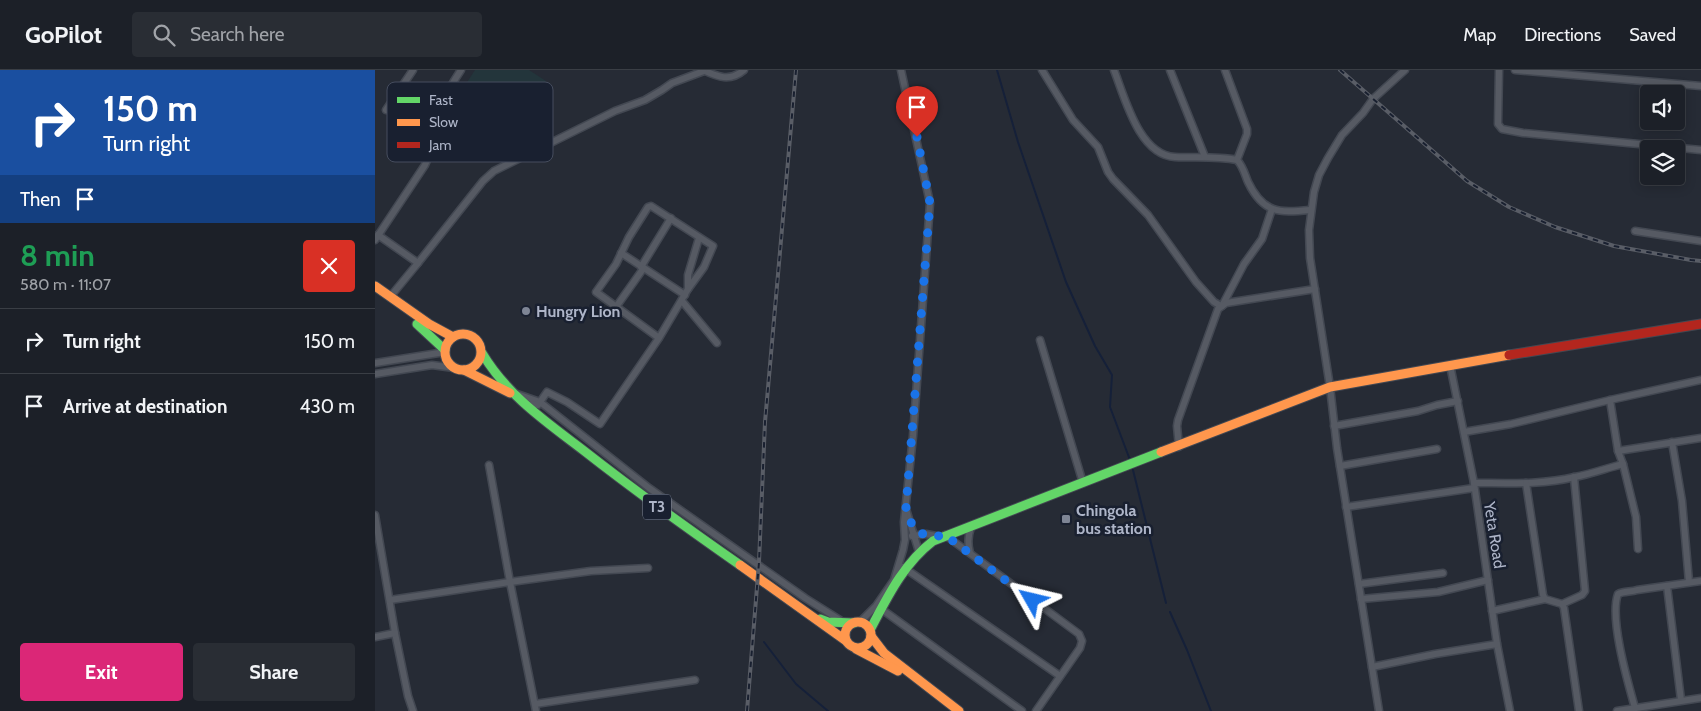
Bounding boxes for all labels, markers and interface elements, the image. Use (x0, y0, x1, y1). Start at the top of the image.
search box (132, 12, 482, 57)
text: GoPilot (25, 20, 102, 49)
icon: search (150, 21, 178, 49)
text: Search here (190, 23, 284, 46)
text: Map (1463, 24, 1496, 46)
text: Directions (1524, 24, 1601, 46)
text: Saved (1629, 24, 1676, 46)
legend (387, 82, 553, 162)
map controls (1640, 85, 1685, 185)
button: sound (1640, 85, 1685, 130)
pin (896, 86, 938, 137)
text: 150 m (103, 87, 198, 130)
icon: right (20, 90, 85, 155)
text: Fast (429, 91, 453, 109)
icon: arrive (903, 93, 931, 121)
text: Slow (429, 113, 458, 131)
text: Turn right (103, 130, 190, 157)
text: Jam (428, 136, 451, 154)
button: layers (1640, 140, 1685, 185)
icon: arrive (71, 185, 99, 213)
text: Then (20, 188, 61, 211)
text: 8 min (20, 237, 95, 274)
button: close (303, 240, 355, 292)
text: 580 m · 11:07 (20, 275, 111, 294)
place label: Hungry Lion (536, 302, 620, 321)
marker: Hungry Lion (520, 305, 532, 317)
icon: right (20, 327, 48, 355)
text: Turn right (63, 330, 141, 353)
text: 150 m (304, 330, 355, 353)
icon: arrive (20, 392, 48, 420)
text: Arrive at destination (63, 395, 227, 418)
text: 430 m (300, 395, 355, 418)
road number: T3 (643, 494, 671, 520)
street label: Yeta Road (1480, 499, 1509, 570)
place label: Chingola bus station (1076, 501, 1152, 538)
marker: Chingola bus station (1060, 513, 1072, 525)
position arrow (1005, 573, 1057, 625)
button: Exit (20, 643, 183, 701)
button: Share (193, 643, 355, 701)

